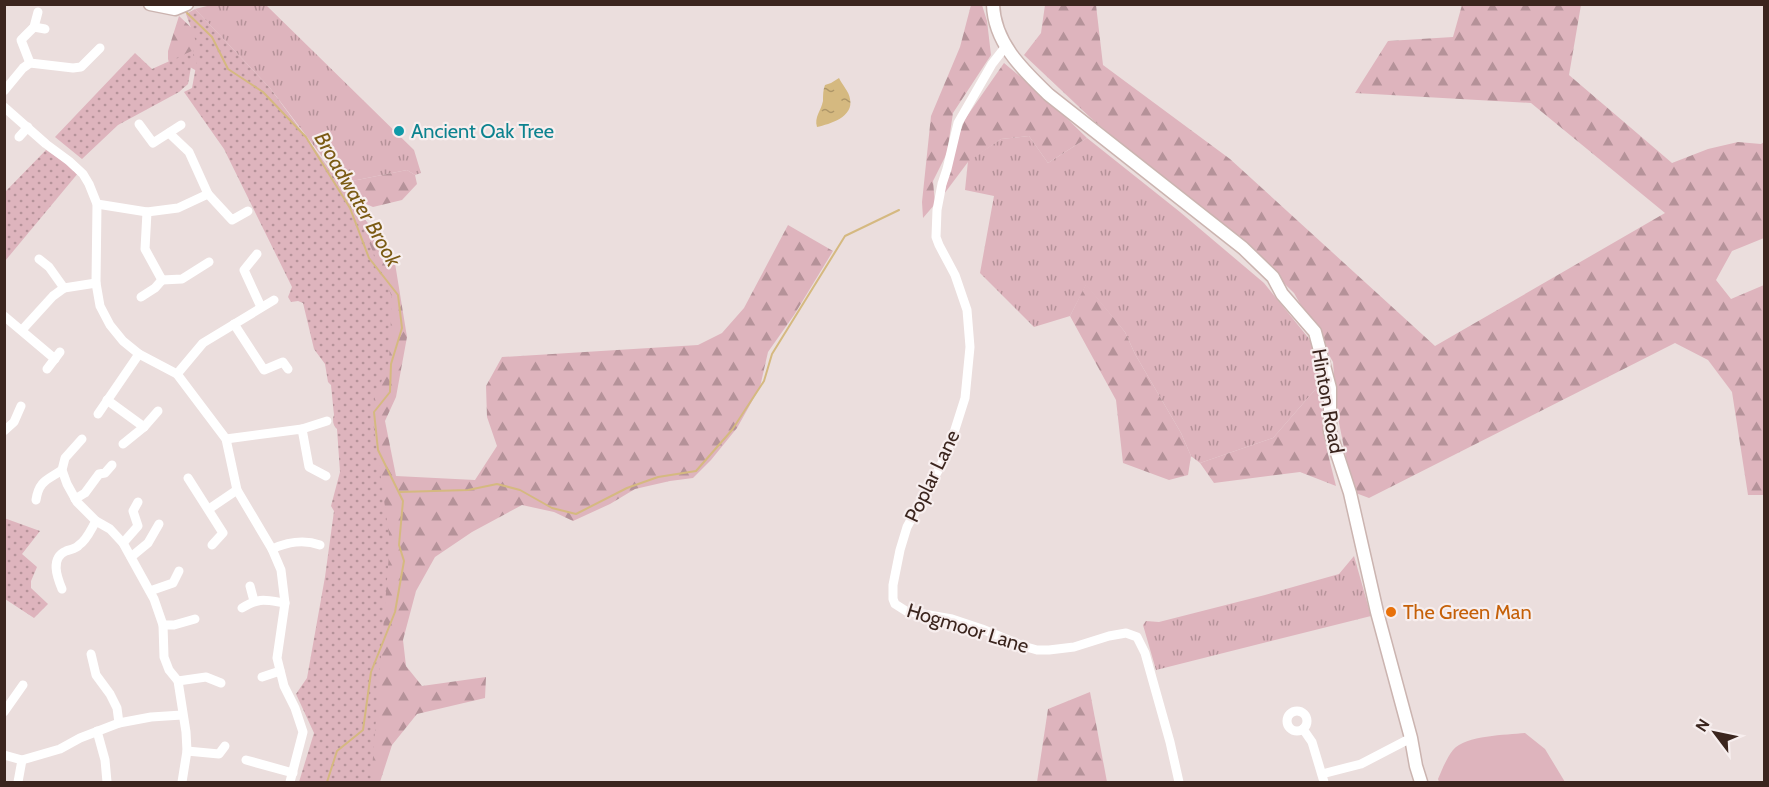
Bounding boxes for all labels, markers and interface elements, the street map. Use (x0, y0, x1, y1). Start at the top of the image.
place label: Ancient Oak Tree (411, 119, 554, 143)
marker: Ancient Oak Tree (392, 124, 406, 138)
water label: Broadwater Brook (309, 127, 407, 272)
street label: Hinton Road (1307, 347, 1349, 455)
street label: Poplar Lane (899, 426, 965, 526)
street label: Hogmoor Lane (904, 598, 1032, 658)
place label: The Green Man (1403, 600, 1532, 624)
marker: The Green Man (1384, 605, 1398, 619)
north arrow (1685, 703, 1745, 763)
text: N (1692, 715, 1714, 735)

